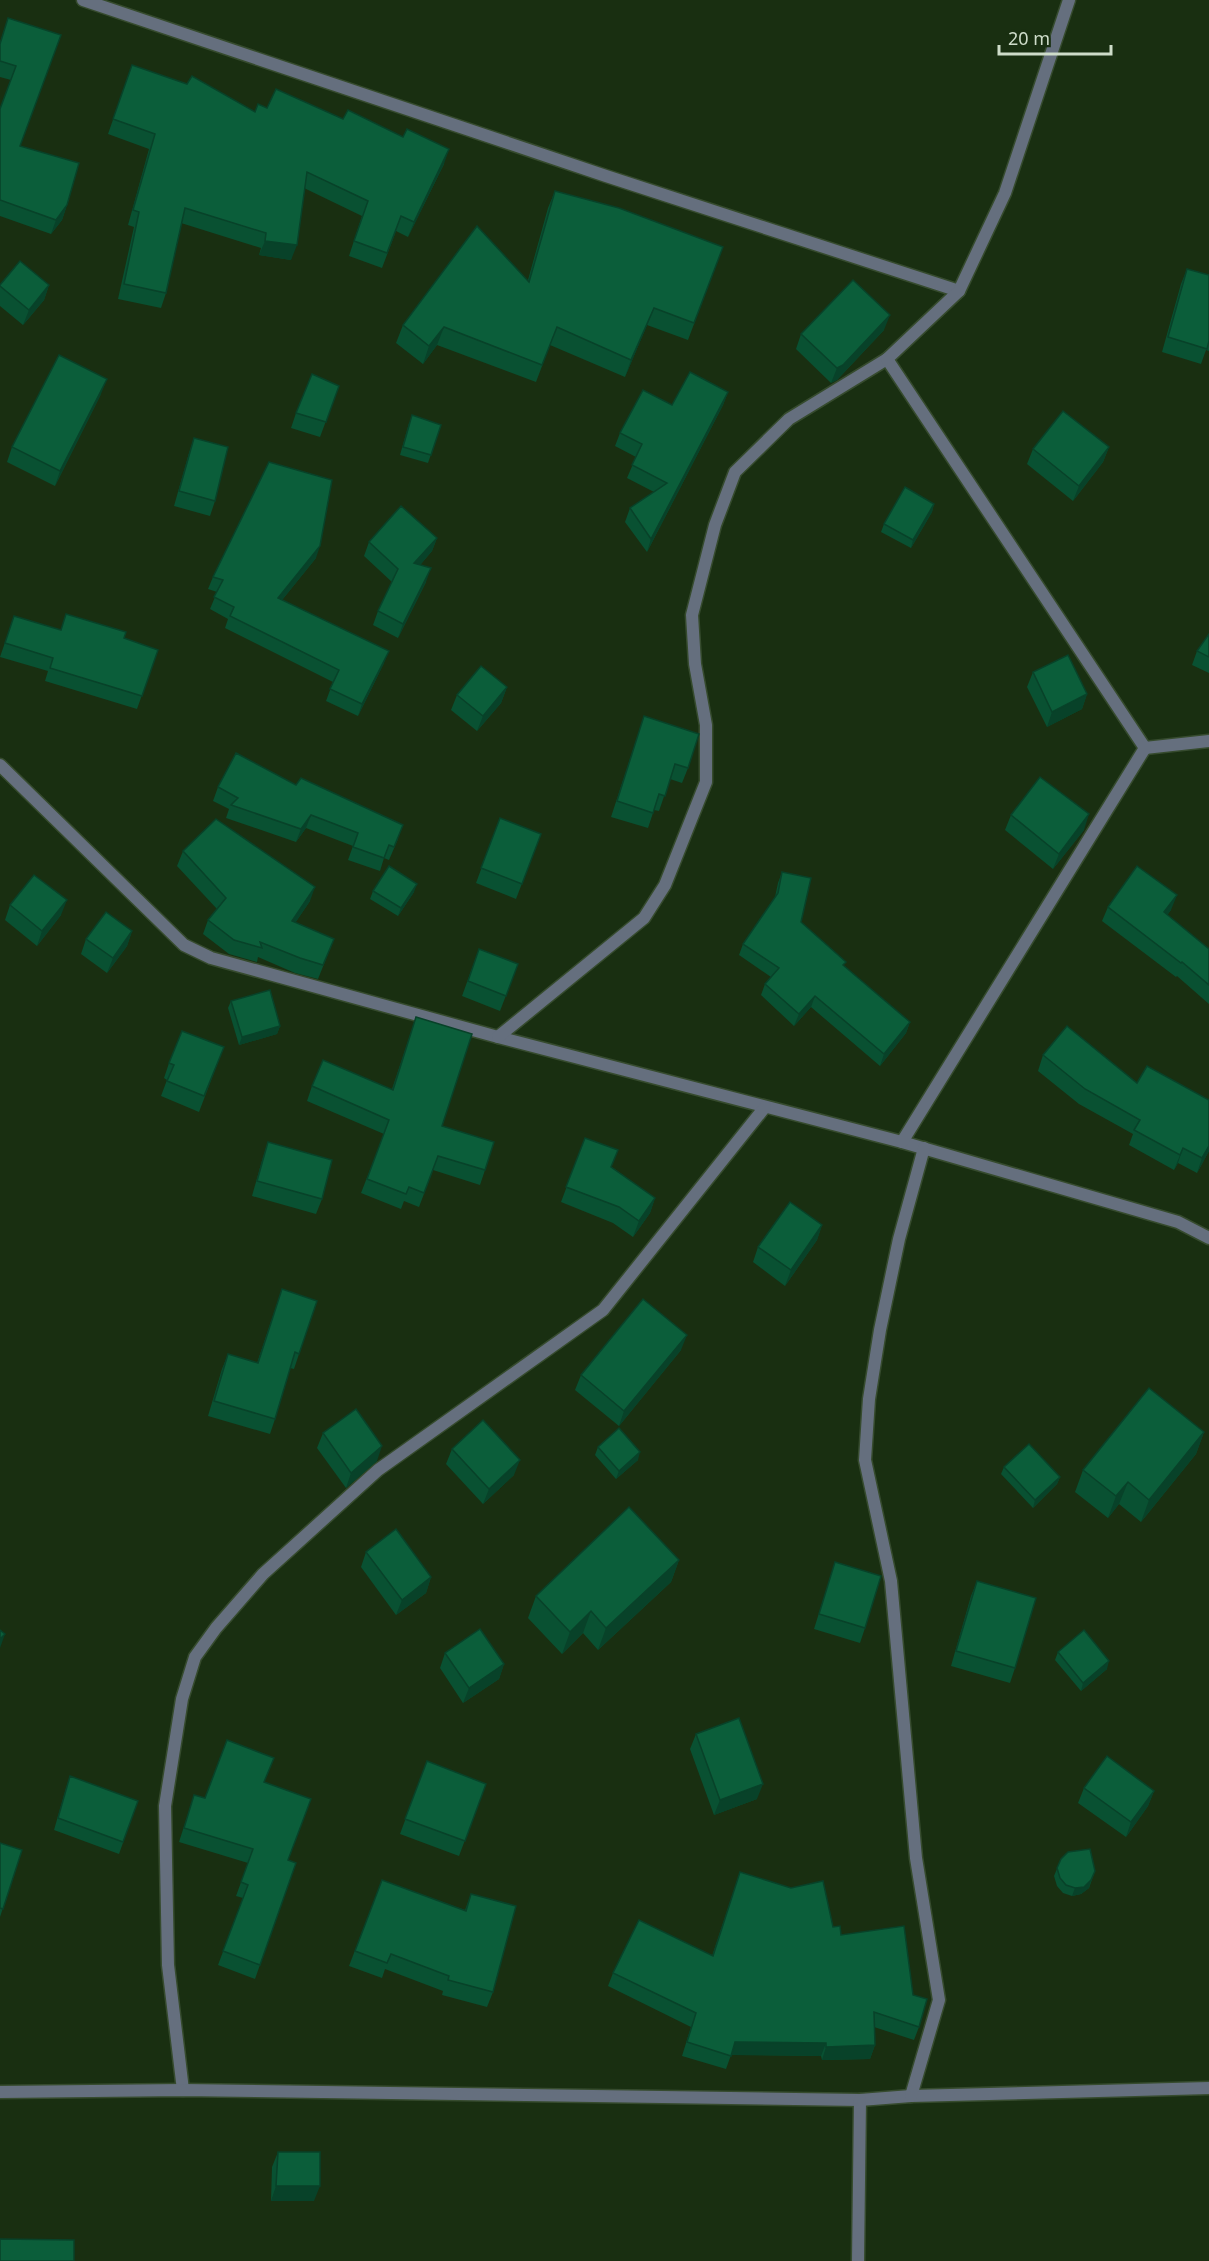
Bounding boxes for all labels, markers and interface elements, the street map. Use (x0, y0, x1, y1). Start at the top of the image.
scale bar (999, 18, 1112, 56)
text: 20 m (1008, 26, 1050, 50)

